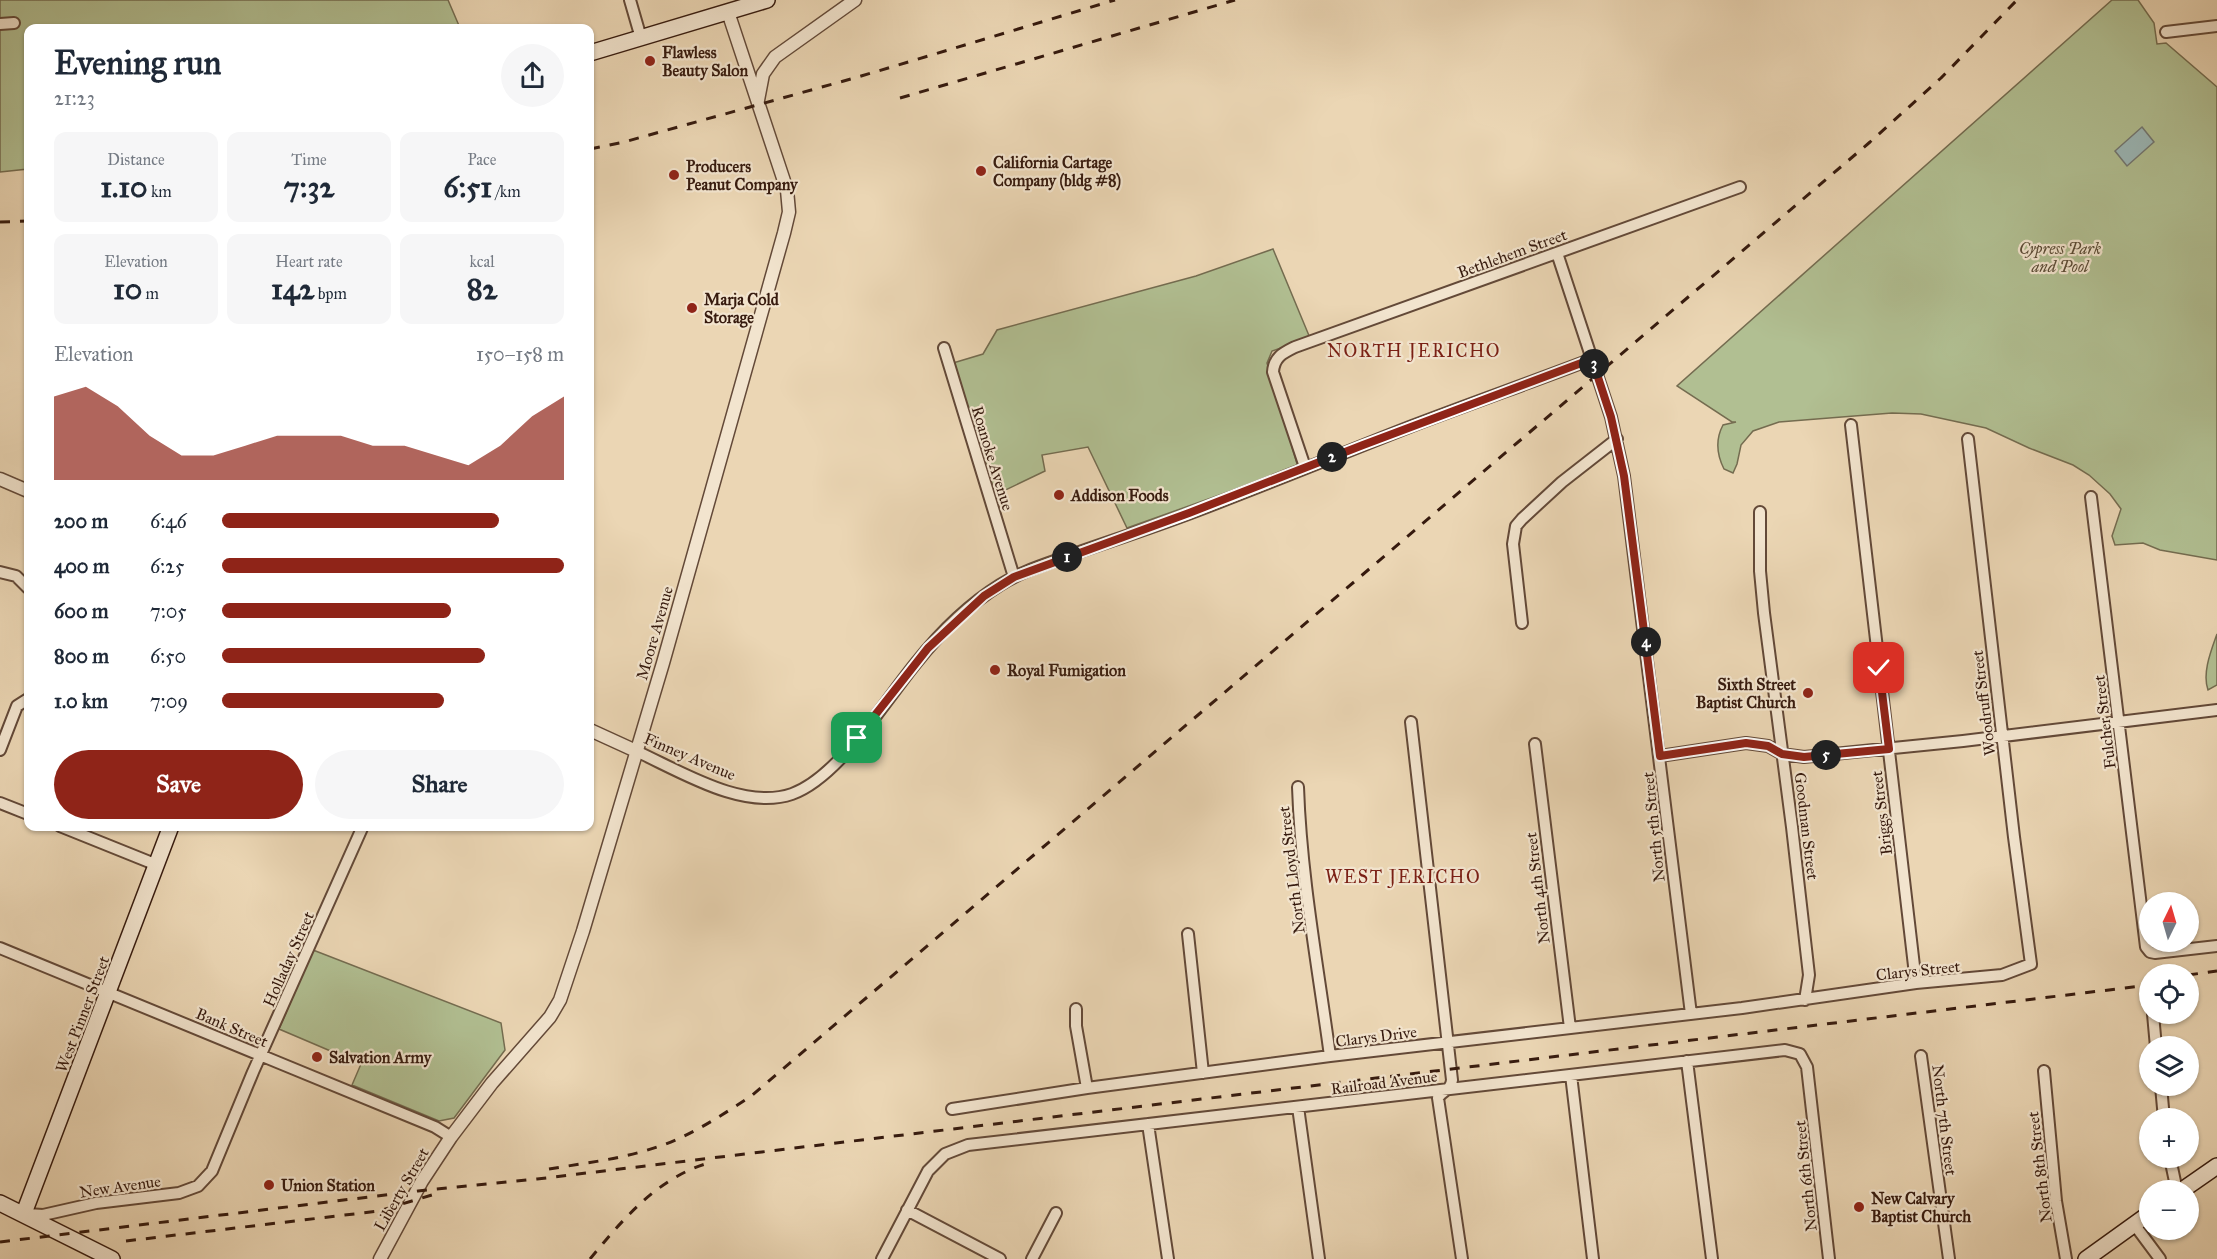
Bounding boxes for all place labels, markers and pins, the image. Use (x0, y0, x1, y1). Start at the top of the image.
place label: Flawless Beauty Salon (662, 43, 749, 81)
marker: Flawless Beauty Salon (643, 54, 657, 68)
place label: California Cartage Company (bldg #8) (993, 153, 1122, 191)
place label: Producers Peanut Company (686, 157, 799, 195)
marker: California Cartage Company (bldg #8) (974, 164, 988, 178)
marker: Producers Peanut Company (667, 168, 681, 182)
place label: Marja Cold Storage (704, 290, 780, 328)
marker: Marja Cold Storage (685, 301, 699, 315)
pin: 3 (1579, 349, 1609, 379)
pin: 2 (1317, 442, 1347, 472)
place label: Addison Foods (1070, 486, 1169, 505)
marker: Addison Foods (1052, 488, 1066, 502)
pin: 1 (1052, 542, 1082, 572)
pin: 4 (1631, 627, 1661, 657)
pin (1853, 642, 1904, 693)
place label: Royal Fumigation (1007, 661, 1126, 681)
marker: Royal Fumigation (988, 663, 1002, 677)
place label: Sixth Street Baptist Church (1696, 675, 1796, 713)
marker: Sixth Street Baptist Church (1801, 686, 1815, 700)
pin (831, 712, 882, 763)
pin: 5 (1811, 740, 1841, 770)
place label: Salvation Army (329, 1048, 433, 1068)
marker: Salvation Army (310, 1050, 324, 1064)
place label: Union Station (281, 1176, 375, 1195)
marker: Union Station (262, 1178, 276, 1192)
place label: New Calvary Baptist Church (1871, 1189, 1971, 1227)
marker: New Calvary Baptist Church (1852, 1200, 1866, 1214)

